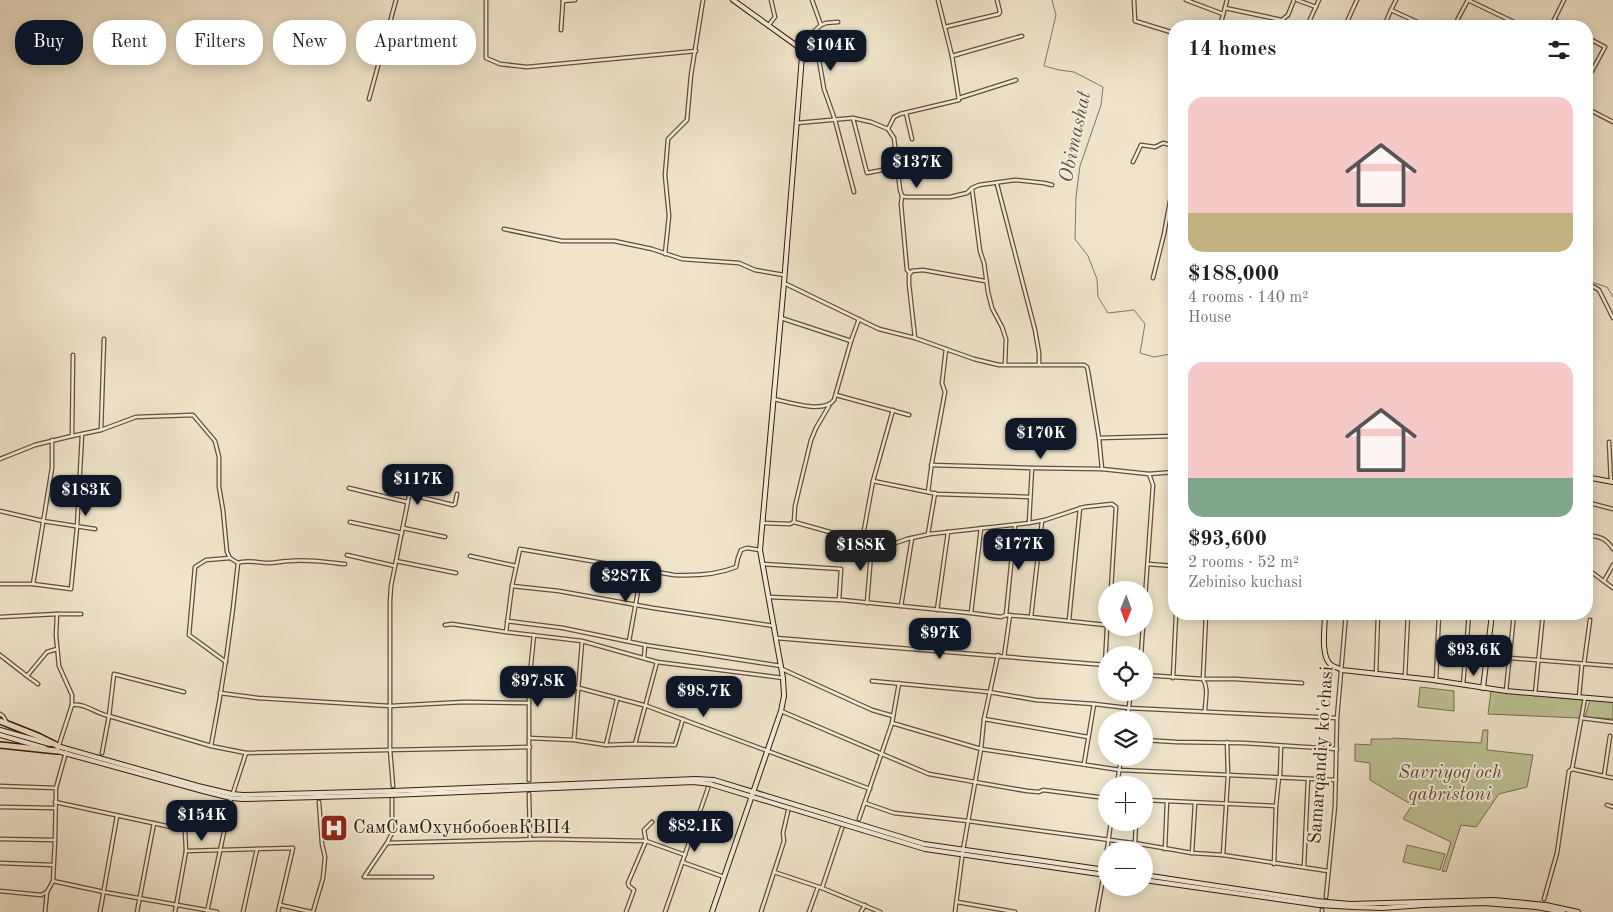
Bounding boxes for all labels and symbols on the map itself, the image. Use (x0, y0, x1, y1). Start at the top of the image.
pin: $104K (796, 30, 866, 72)
water label: Obimashat (1057, 89, 1096, 185)
pin: $137K (882, 146, 952, 189)
pin: $170K (1006, 418, 1076, 460)
pin: $117K (383, 464, 453, 506)
pin: $183K (51, 474, 121, 517)
pin: $177K (984, 528, 1054, 571)
pin: $188K (826, 530, 896, 572)
pin: $287K (591, 560, 661, 603)
north arrow (1098, 581, 1152, 636)
pin: $97K (910, 618, 970, 660)
pin: $93.6K (1433, 634, 1515, 677)
street label: Samarqandiy ko'chasi (1306, 665, 1338, 845)
pin: $97.8K (497, 666, 579, 708)
pin: $98.7K (663, 676, 745, 718)
park label: Savriyog'och qabristoni (1398, 764, 1502, 805)
pin: $154K (167, 800, 237, 842)
pin: $82.1K (654, 810, 736, 853)
hospital icon: СамСамОхунбобоевКВП4 (319, 813, 349, 843)
place label: СамСамОхунбобоевКВП4 (353, 819, 571, 838)

